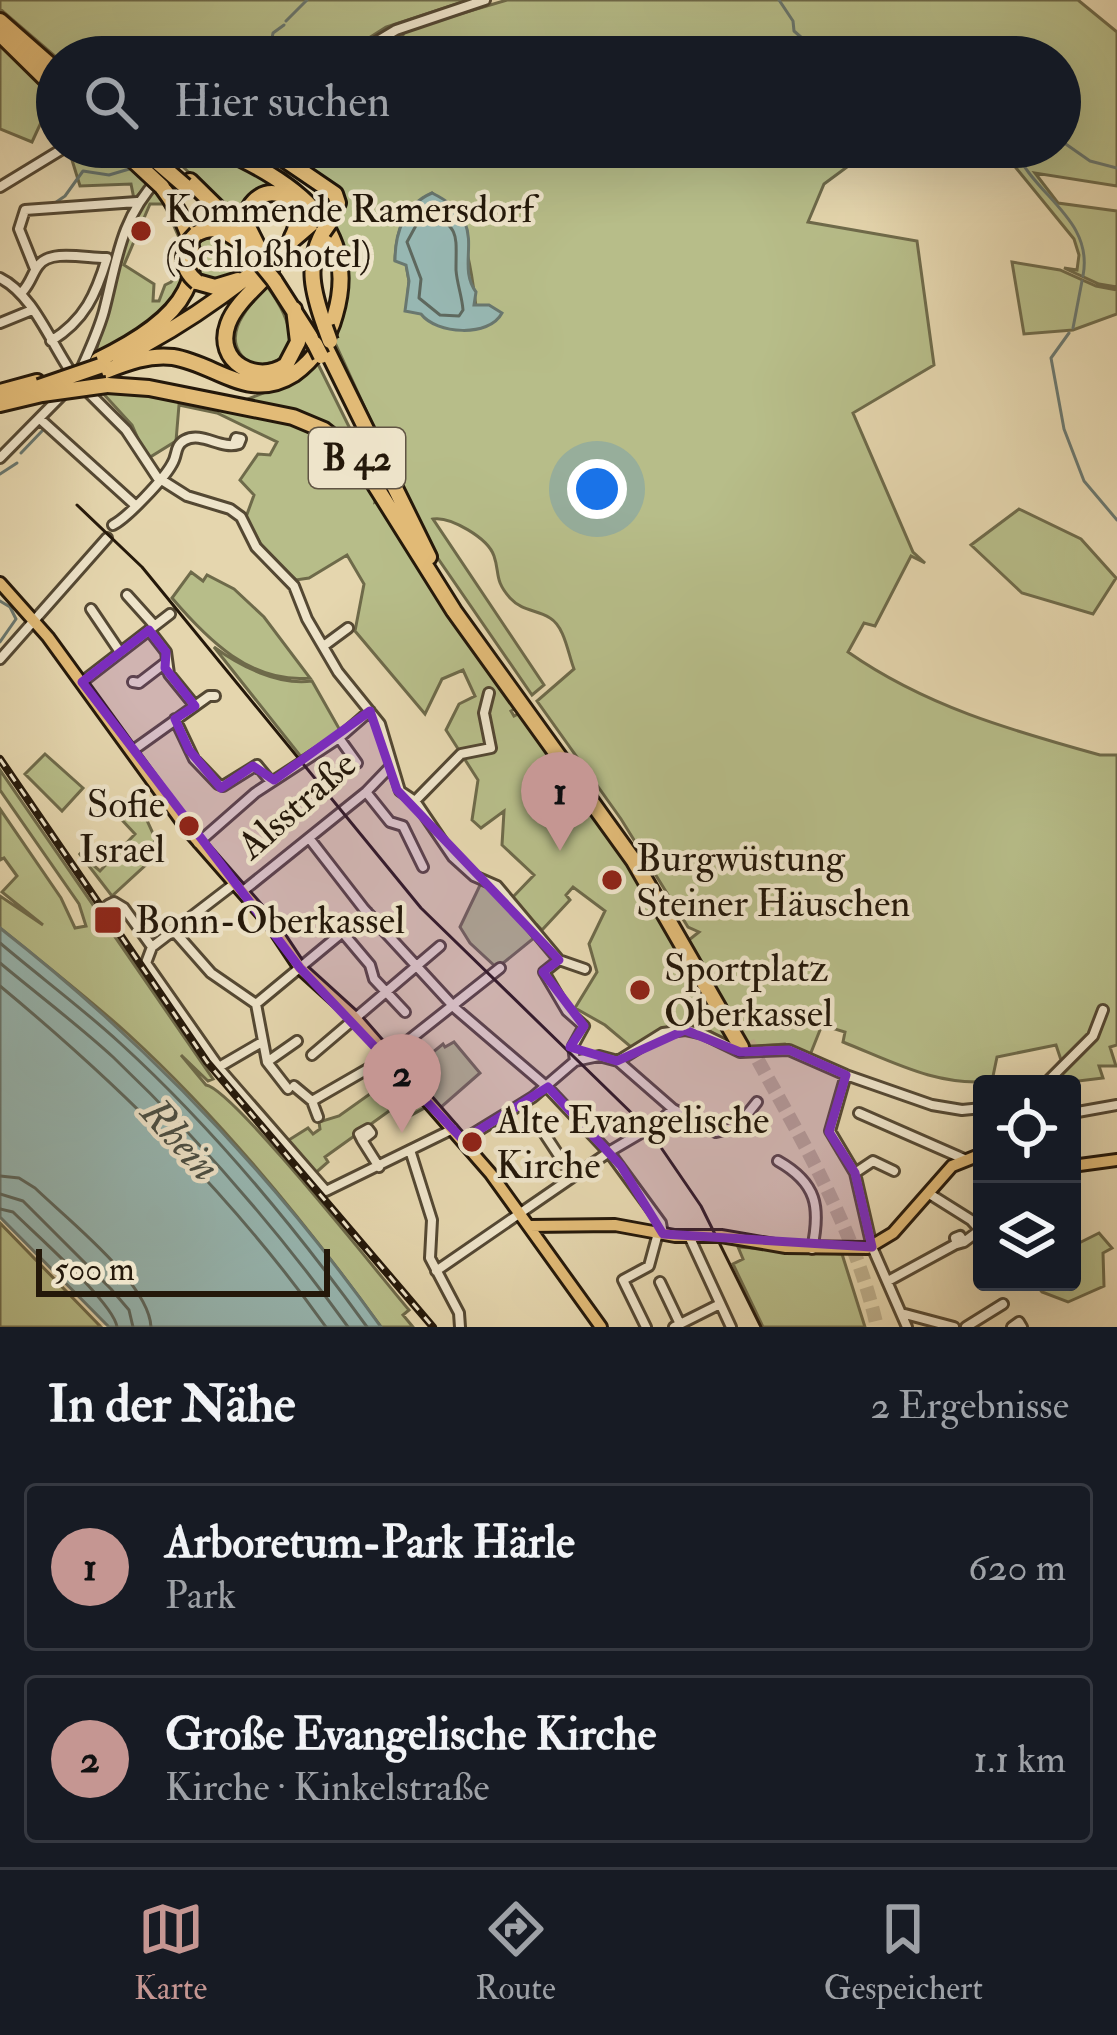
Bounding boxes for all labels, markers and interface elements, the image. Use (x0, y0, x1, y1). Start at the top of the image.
search box (36, 36, 1081, 168)
icon: search (78, 69, 144, 135)
text: Hier suchen (174, 74, 390, 130)
place label: Kommende Ramersdorf (Schloßhotel) (165, 185, 540, 279)
marker: Kommende Ramersdorf (Schloßhotel) (128, 218, 154, 244)
road number: B 42 (309, 428, 405, 488)
your location (567, 459, 627, 519)
street label: Alsstraße (227, 740, 367, 871)
pin: 1 (521, 752, 599, 851)
place label: Sofie Israel (79, 780, 165, 874)
marker: Sofie Israel (176, 813, 202, 839)
place label: Burgwüstung Steiner Häuschen (636, 834, 910, 928)
marker: Burgwüstung Steiner Häuschen (599, 867, 625, 893)
place label: Bonn-Oberkassel (135, 896, 405, 945)
marker: Bonn-Oberkassel (92, 904, 124, 936)
place label: Sportplatz Oberkassel (664, 944, 833, 1038)
marker: Sportplatz Oberkassel (627, 977, 653, 1003)
pin: 2 (363, 1034, 441, 1133)
map controls (973, 1075, 1081, 1291)
button: locate (973, 1075, 1081, 1183)
water label: Rhein (129, 1087, 231, 1192)
place label: Alte Evangelische Kirche (495, 1096, 769, 1190)
marker: Alte Evangelische Kirche (459, 1129, 485, 1155)
button: layers (973, 1183, 1081, 1291)
scale bar (36, 1243, 330, 1296)
text: 500 m (54, 1249, 135, 1290)
text: In der Nähe (48, 1373, 295, 1437)
text: 2 Ergebnisse (870, 1381, 1069, 1430)
text: Arboretum-Park Härle (165, 1515, 575, 1571)
text: 1 (83, 1543, 97, 1592)
text: 620 m (968, 1543, 1066, 1592)
text: Park (165, 1571, 236, 1620)
text: Große Evangelische Kirche (165, 1707, 656, 1763)
text: 2 (80, 1735, 100, 1784)
text: 1.1 km (974, 1735, 1066, 1784)
text: Kirche · Kinkelstraße (165, 1763, 490, 1812)
tab: Karte (134, 1896, 207, 2009)
tab: Route (475, 1896, 556, 2009)
tab: Gespeichert (824, 1896, 983, 2009)

